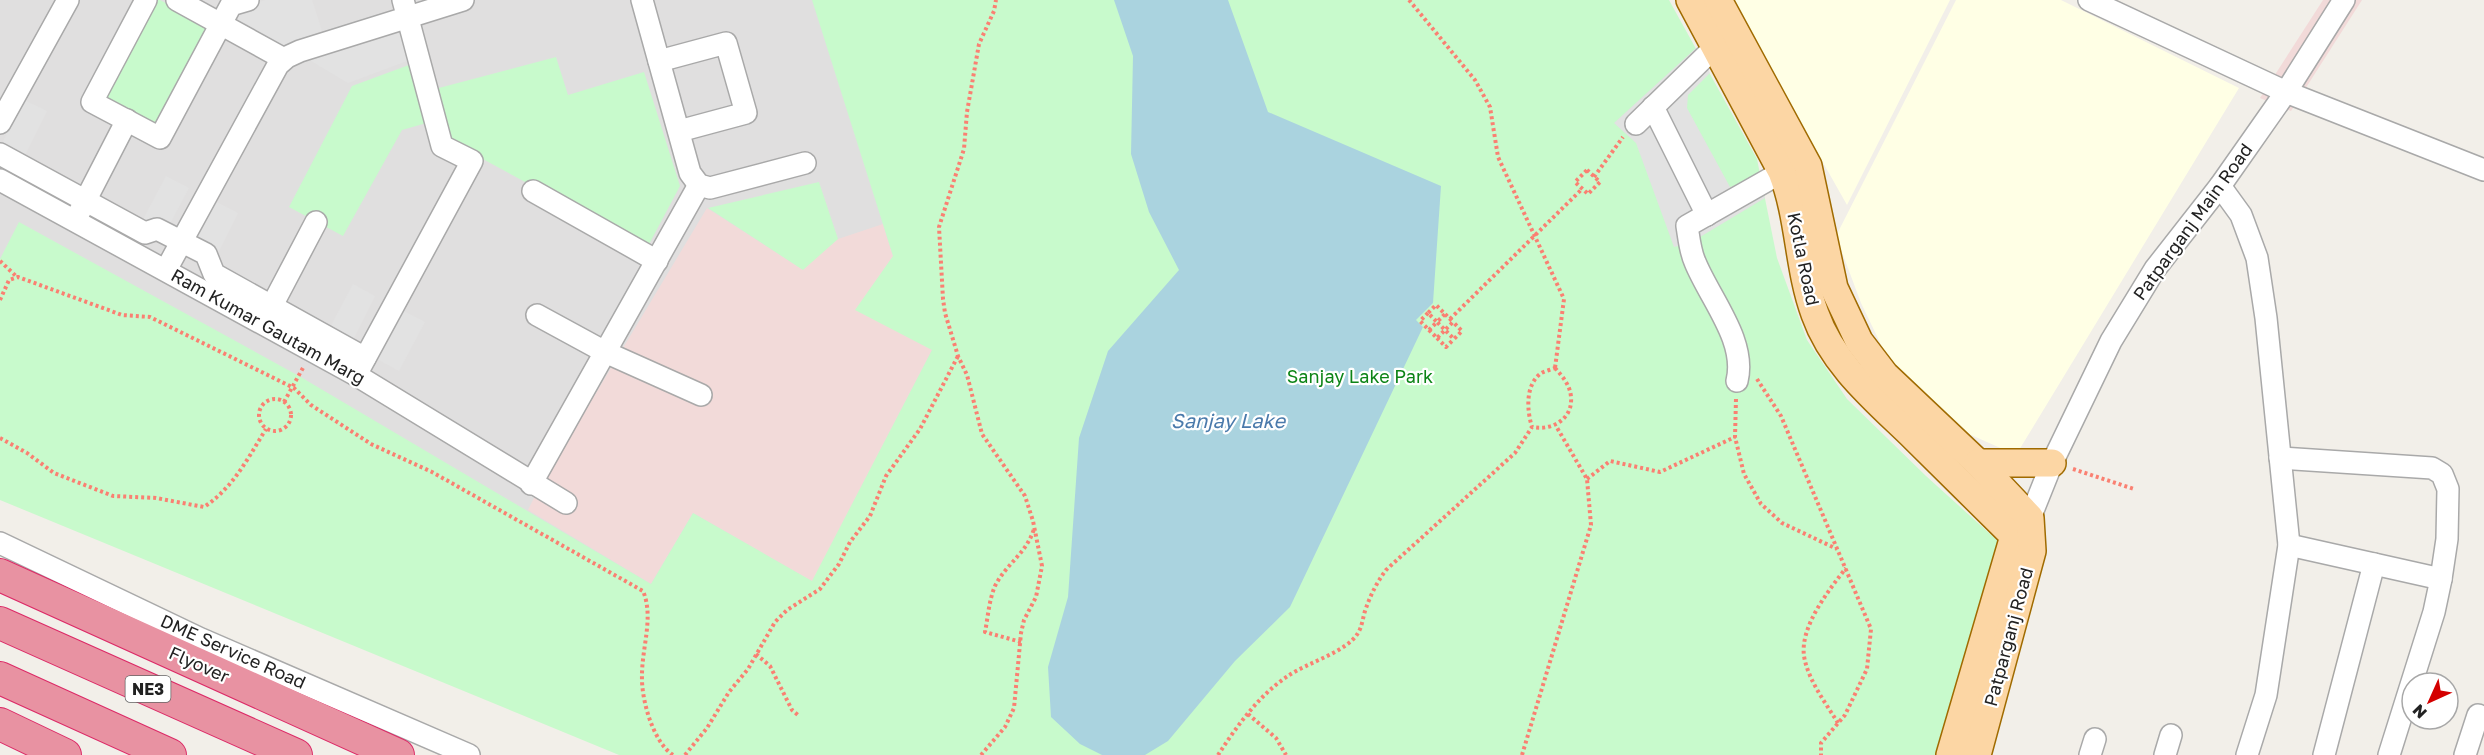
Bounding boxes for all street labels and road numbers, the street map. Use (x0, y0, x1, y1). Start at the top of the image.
street label: Patparganj Main Road (2128, 139, 2257, 304)
street label: Kotla Road (1783, 210, 1825, 307)
street label: Ram Kumar Gautam Marg (168, 264, 369, 389)
street label: Patparganj Road (1979, 565, 2037, 708)
street label: DME Service Road (157, 609, 310, 693)
street label: Flyover (166, 641, 233, 687)
road number: NE3 (126, 676, 170, 702)

